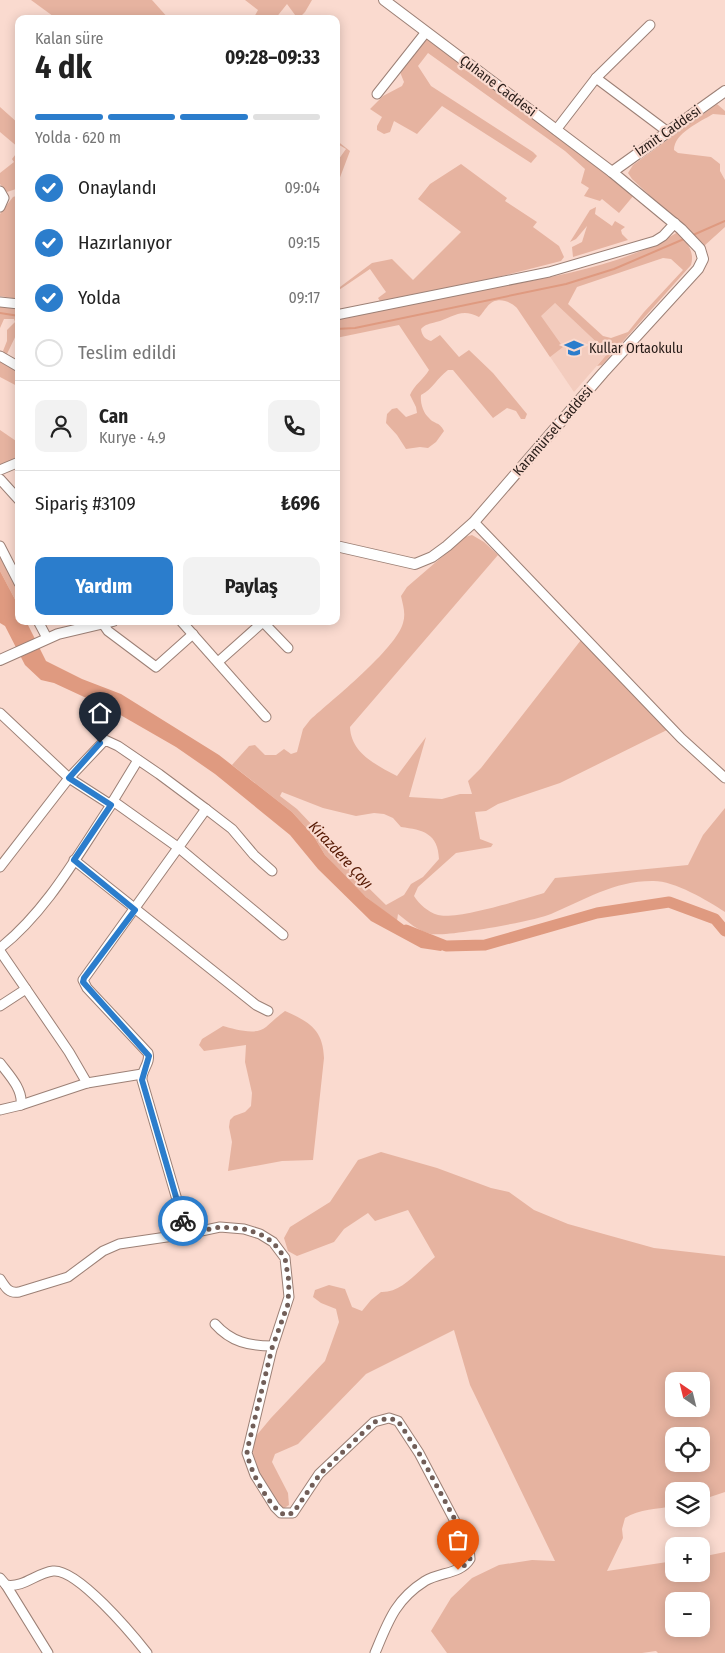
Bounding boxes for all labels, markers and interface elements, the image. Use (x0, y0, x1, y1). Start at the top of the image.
text: Kalan süre (35, 29, 103, 48)
text: 09:28–09:33 (225, 46, 320, 69)
text: 4 dk (35, 48, 92, 86)
street label: Çuhane Caddesi (456, 52, 540, 120)
street label: İzmit Caddesi (632, 102, 704, 160)
text: Yolda · 620 m (35, 128, 121, 147)
icon: check (35, 174, 63, 202)
text: Onaylandı (78, 176, 157, 199)
text: 09:04 (285, 178, 320, 197)
icon: check (35, 229, 63, 257)
text: Hazırlanıyor (78, 231, 172, 254)
text: 09:15 (288, 233, 320, 252)
icon: check (35, 284, 63, 312)
text: Yolda (78, 286, 121, 309)
text: 09:17 (289, 288, 320, 307)
school or university icon: Kullar Ortaokulu (563, 337, 585, 359)
place label: Kullar Ortaokulu (589, 340, 683, 357)
text: Teslim edildi (78, 341, 176, 364)
street label: Karamürsel Caddesi (509, 383, 597, 479)
button: person (35, 400, 87, 452)
button: phone (268, 400, 320, 452)
text: Can (99, 405, 128, 428)
text: Kurye · 4.9 (99, 428, 166, 447)
text: Sipariş #3109 (35, 492, 136, 515)
text: ₺696 (281, 492, 320, 515)
button: Yardım (35, 557, 173, 615)
button: Paylaş (183, 557, 320, 615)
pin (79, 692, 121, 743)
icon: home (86, 699, 114, 727)
water label: Kirazdere Çayı (305, 817, 377, 893)
courier (158, 1196, 208, 1246)
icon: bike (169, 1207, 197, 1235)
north arrow (665, 1372, 710, 1418)
map controls (665, 1372, 710, 1637)
button: locate (665, 1427, 710, 1472)
button: layers (665, 1482, 710, 1527)
pin (437, 1519, 479, 1570)
icon: bag (444, 1526, 472, 1554)
button: + (665, 1537, 710, 1582)
button: − (665, 1592, 710, 1637)

